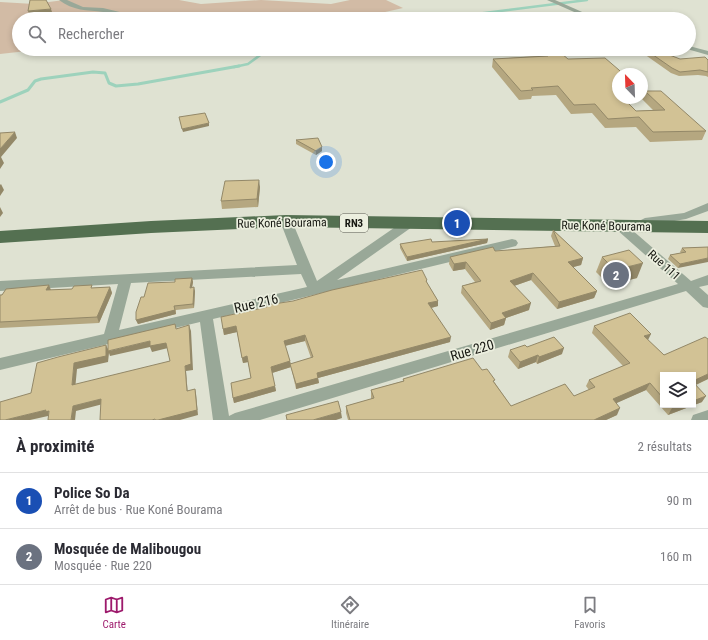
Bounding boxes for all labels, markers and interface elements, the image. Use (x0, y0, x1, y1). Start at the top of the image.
search box (12, 12, 696, 56)
icon: search (26, 23, 48, 45)
text: Rechercher (58, 25, 124, 43)
north arrow (612, 68, 648, 104)
your location (316, 152, 336, 172)
pin: 1 (444, 208, 470, 238)
road number: RN3 (340, 214, 368, 232)
street label: Rue Koné Bourama (237, 215, 327, 231)
street label: Rue Koné Bourama (561, 218, 651, 234)
street label: Rue 111 (645, 247, 683, 283)
pin: 2 (603, 260, 629, 290)
street label: Rue 216 (232, 290, 280, 316)
street label: Rue 220 (448, 336, 496, 364)
map controls (660, 372, 696, 408)
button: layers (660, 372, 696, 408)
text: À proximité (16, 436, 94, 456)
text: 2 résultats (638, 439, 692, 454)
text: Police So Da (54, 484, 130, 502)
text: 1 (26, 493, 32, 508)
text: 90 m (666, 493, 692, 508)
text: Arrêt de bus · Rue Koné Bourama (54, 502, 222, 517)
text: Mosquée de Malibougou (54, 540, 201, 558)
text: 2 (26, 549, 32, 564)
text: 160 m (660, 549, 692, 564)
text: Mosquée · Rue 220 (54, 558, 152, 573)
tab: Carte (102, 594, 126, 631)
tab: Itinéraire (331, 594, 369, 631)
tab: Favoris (574, 594, 606, 631)

